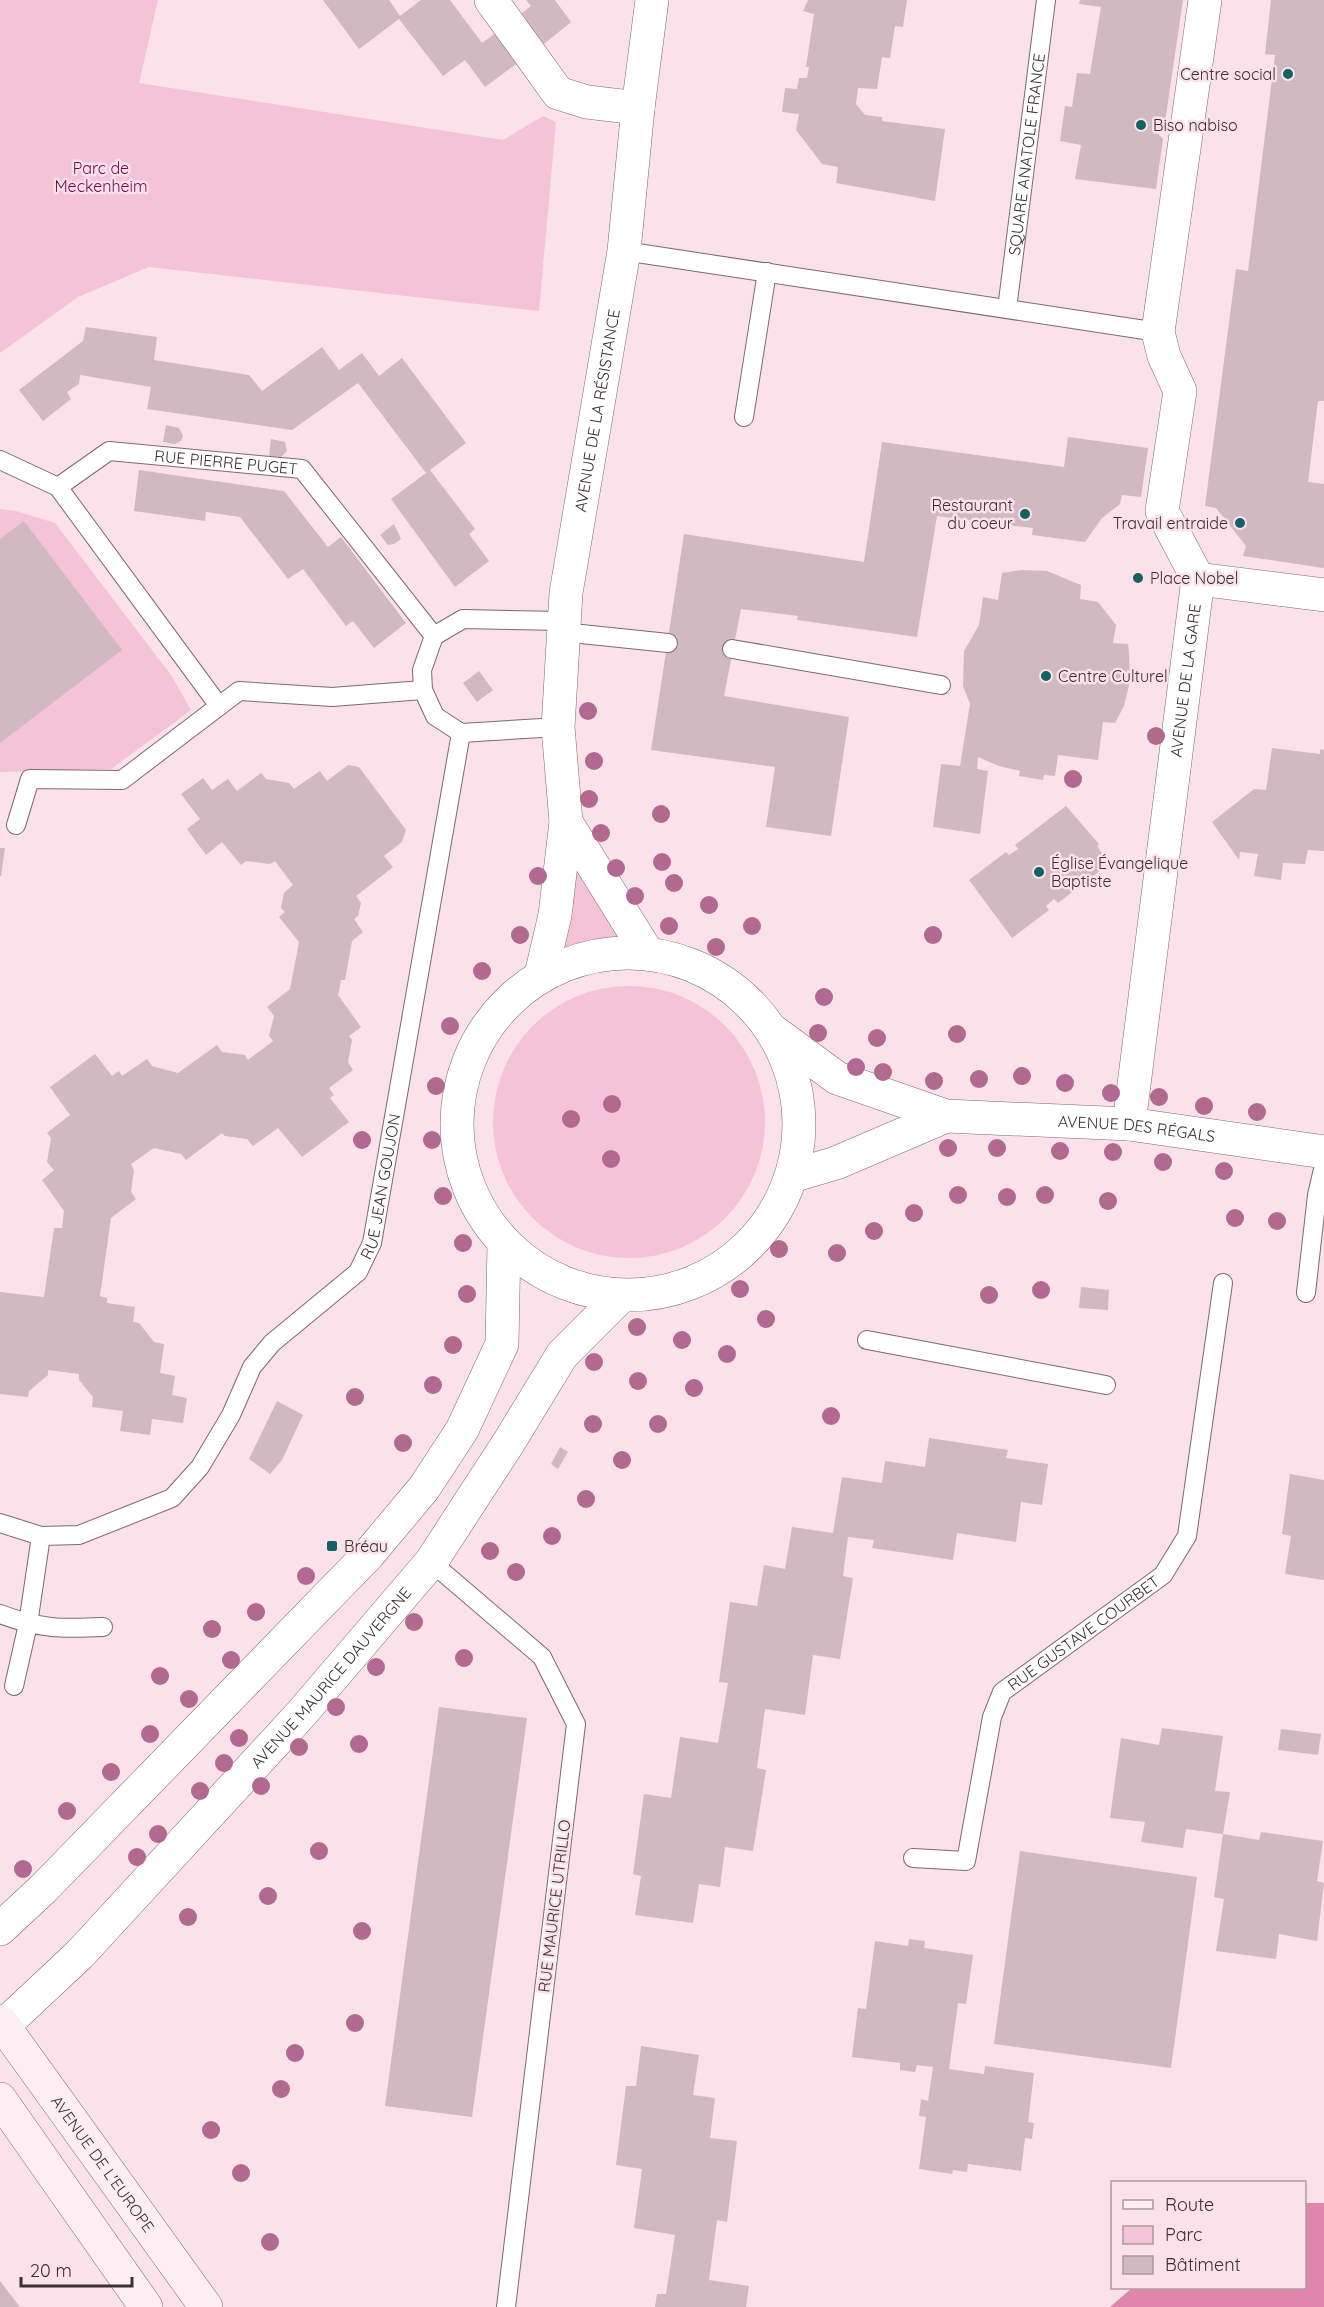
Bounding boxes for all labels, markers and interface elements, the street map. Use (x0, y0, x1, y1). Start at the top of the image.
street label: SQUARE ANATOLE FRANCE (1004, 52, 1049, 257)
place label: Centre social (1180, 64, 1276, 84)
marker: Centre social (1281, 67, 1295, 81)
place label: Biso nabiso (1153, 115, 1238, 135)
marker: Biso nabiso (1134, 118, 1148, 132)
park label: Parc de Meckenheim (54, 158, 148, 196)
street label: AVENUE DE LA RÉSISTANCE (570, 307, 624, 514)
street label: RUE PIERRE PUGET (153, 445, 299, 479)
place label: Restaurant du coeur (931, 495, 1013, 533)
marker: Restaurant du coeur (1018, 507, 1032, 521)
place label: Travail entraide (1113, 513, 1228, 533)
marker: Travail entraide (1233, 516, 1247, 530)
place label: Place Nobel (1150, 568, 1238, 588)
marker: Place Nobel (1131, 571, 1145, 585)
street label: AVENUE DE LA GARE (1166, 603, 1205, 759)
place label: Centre Culturel (1058, 666, 1168, 686)
marker: Centre Culturel (1039, 669, 1053, 683)
place label: Église Évangelique Baptiste (1051, 853, 1188, 891)
marker: Église Évangelique Baptiste (1032, 865, 1046, 879)
street label: AVENUE DES RÉGALS (1058, 1111, 1217, 1146)
street label: RUE JEAN GOUJON (356, 1112, 404, 1262)
place label: Bréau (344, 1536, 388, 1556)
marker: Bréau (325, 1539, 339, 1553)
street label: RUE GUSTAVE COURBET (1004, 1571, 1164, 1695)
street label: AVENUE MAURICE DAUVERGNE (246, 1583, 415, 1772)
street label: RUE MAURICE UTRILLO (533, 1818, 575, 1994)
street label: AVENUE DE L'EUROPE (47, 2092, 159, 2236)
legend (1111, 2181, 1306, 2289)
text: Route (1165, 2193, 1214, 2216)
text: Parc (1165, 2223, 1202, 2246)
scale bar (21, 2250, 132, 2288)
text: Bâtiment (1165, 2253, 1241, 2276)
text: 20 m (30, 2259, 72, 2282)

